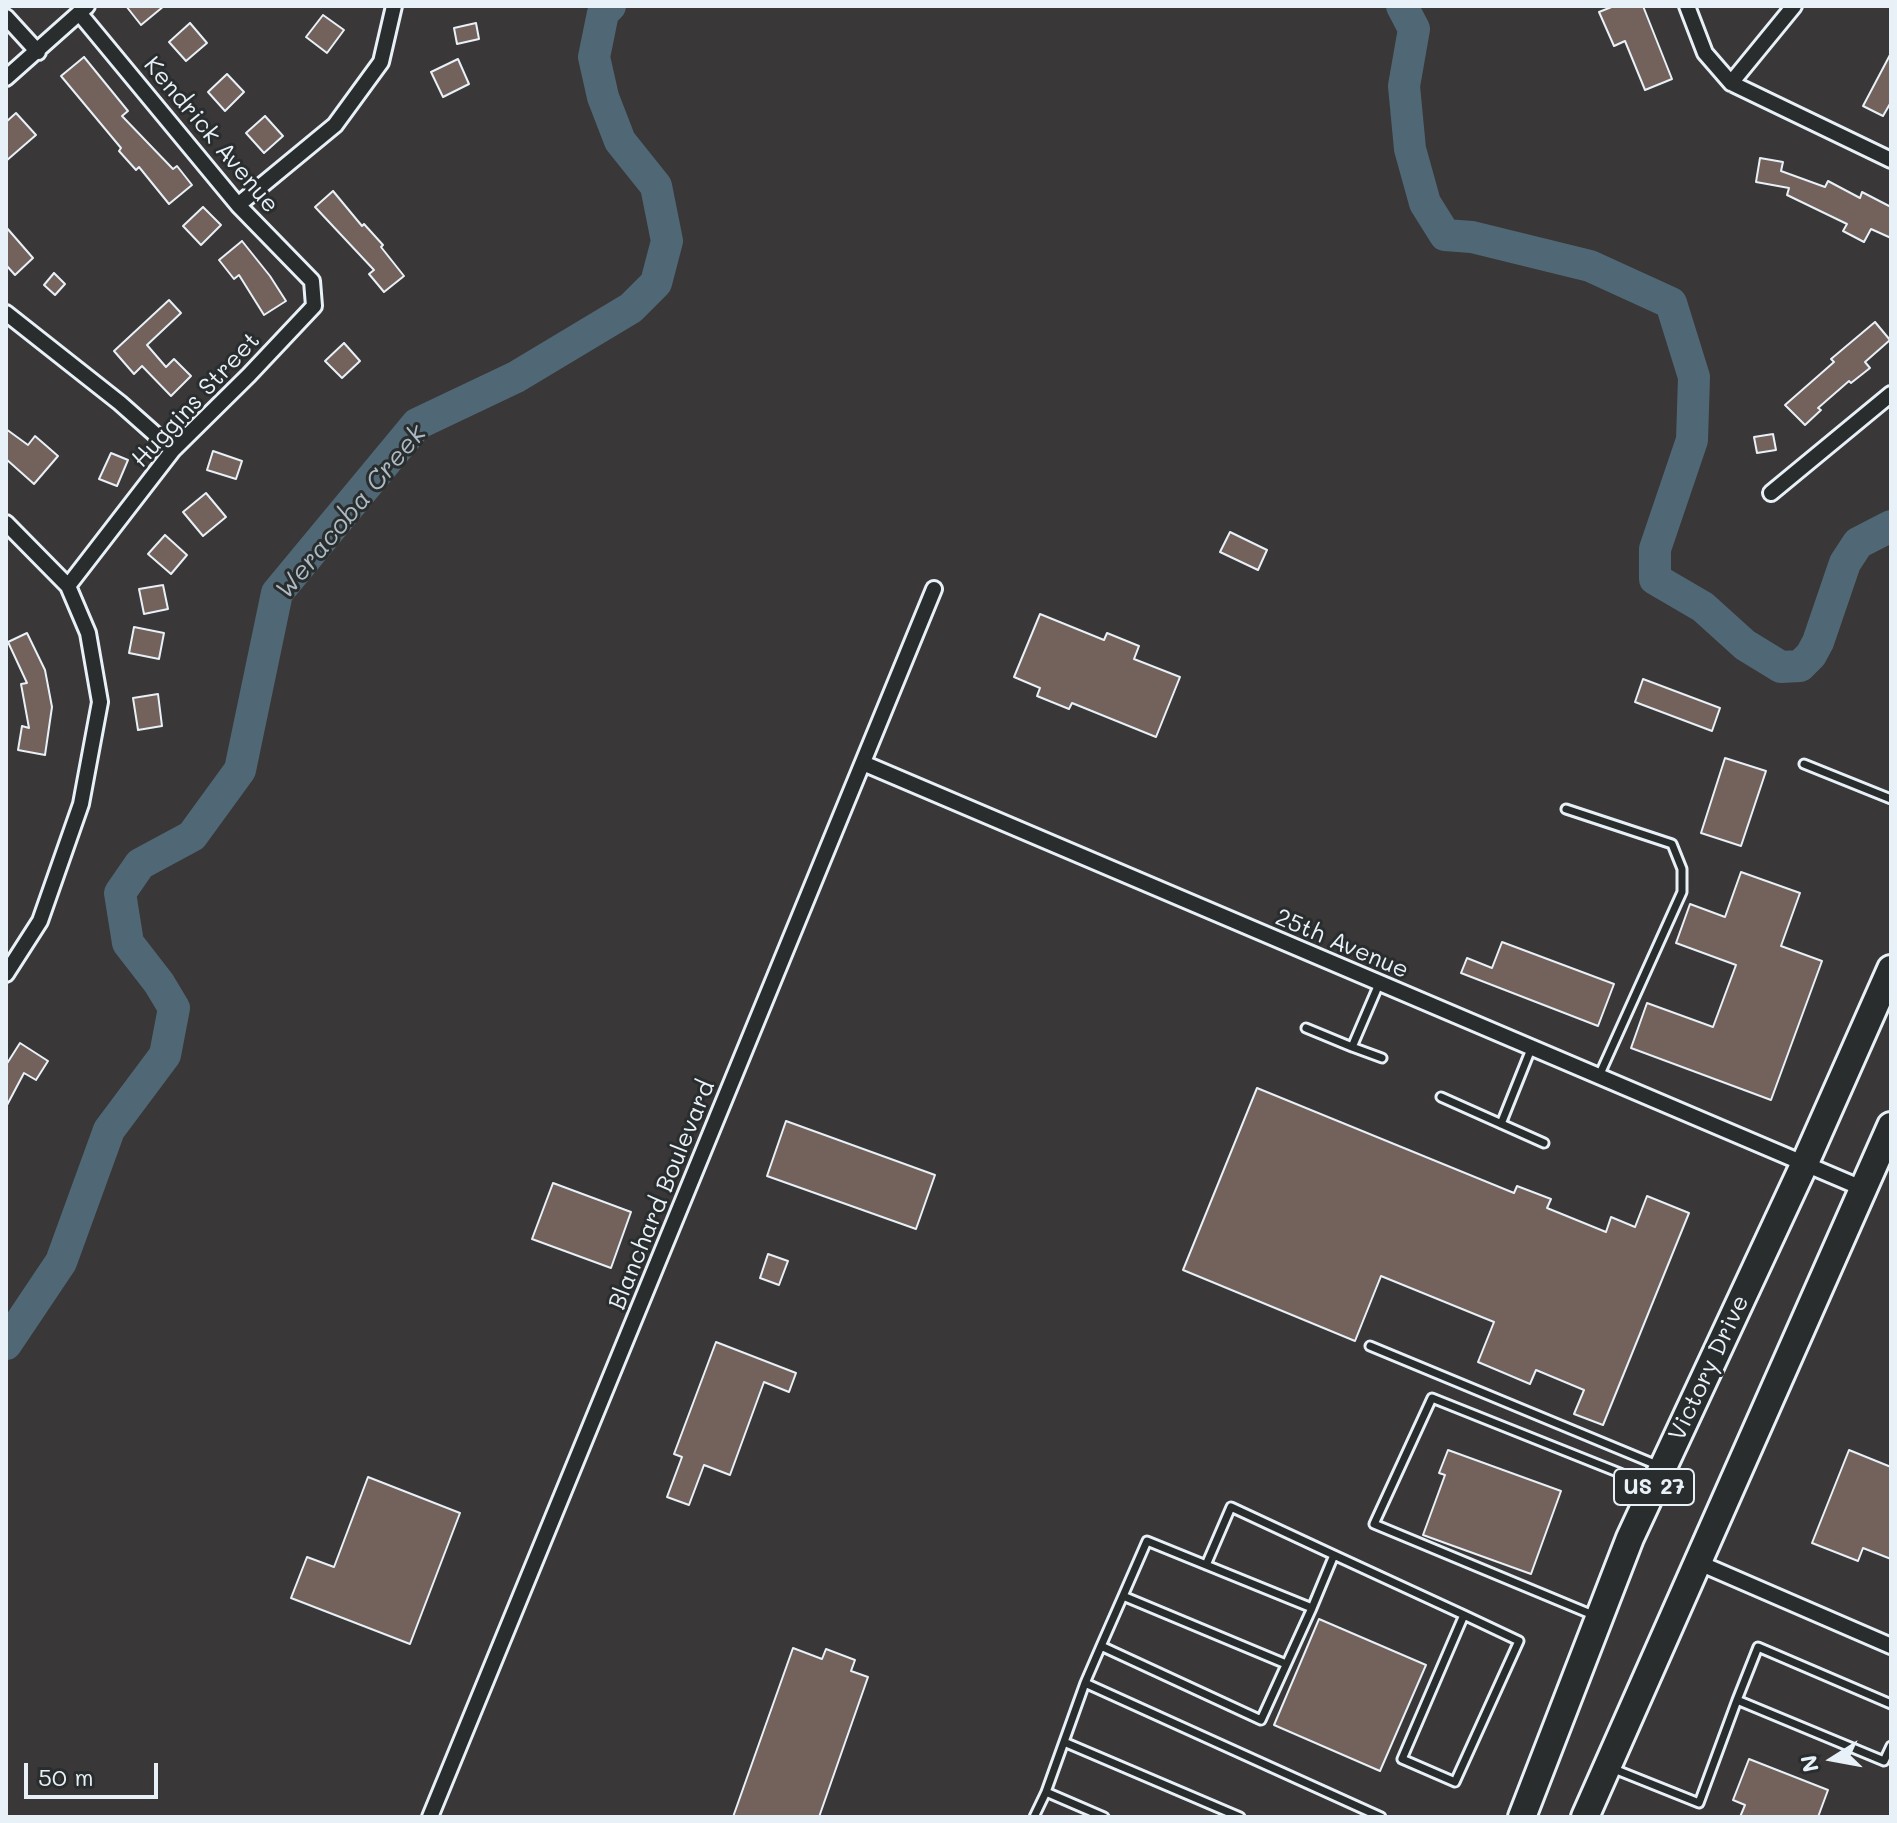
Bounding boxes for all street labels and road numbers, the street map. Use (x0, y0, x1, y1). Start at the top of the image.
street label: Kendrick Avenue (137, 51, 285, 219)
street label: Huggins Street (126, 326, 266, 474)
street label: 25th Avenue (1271, 903, 1413, 985)
street label: Blanchard Boulevard (603, 1076, 721, 1314)
street label: Victory Drive (1663, 1291, 1755, 1445)
road number: US 27 (1614, 1469, 1694, 1505)

